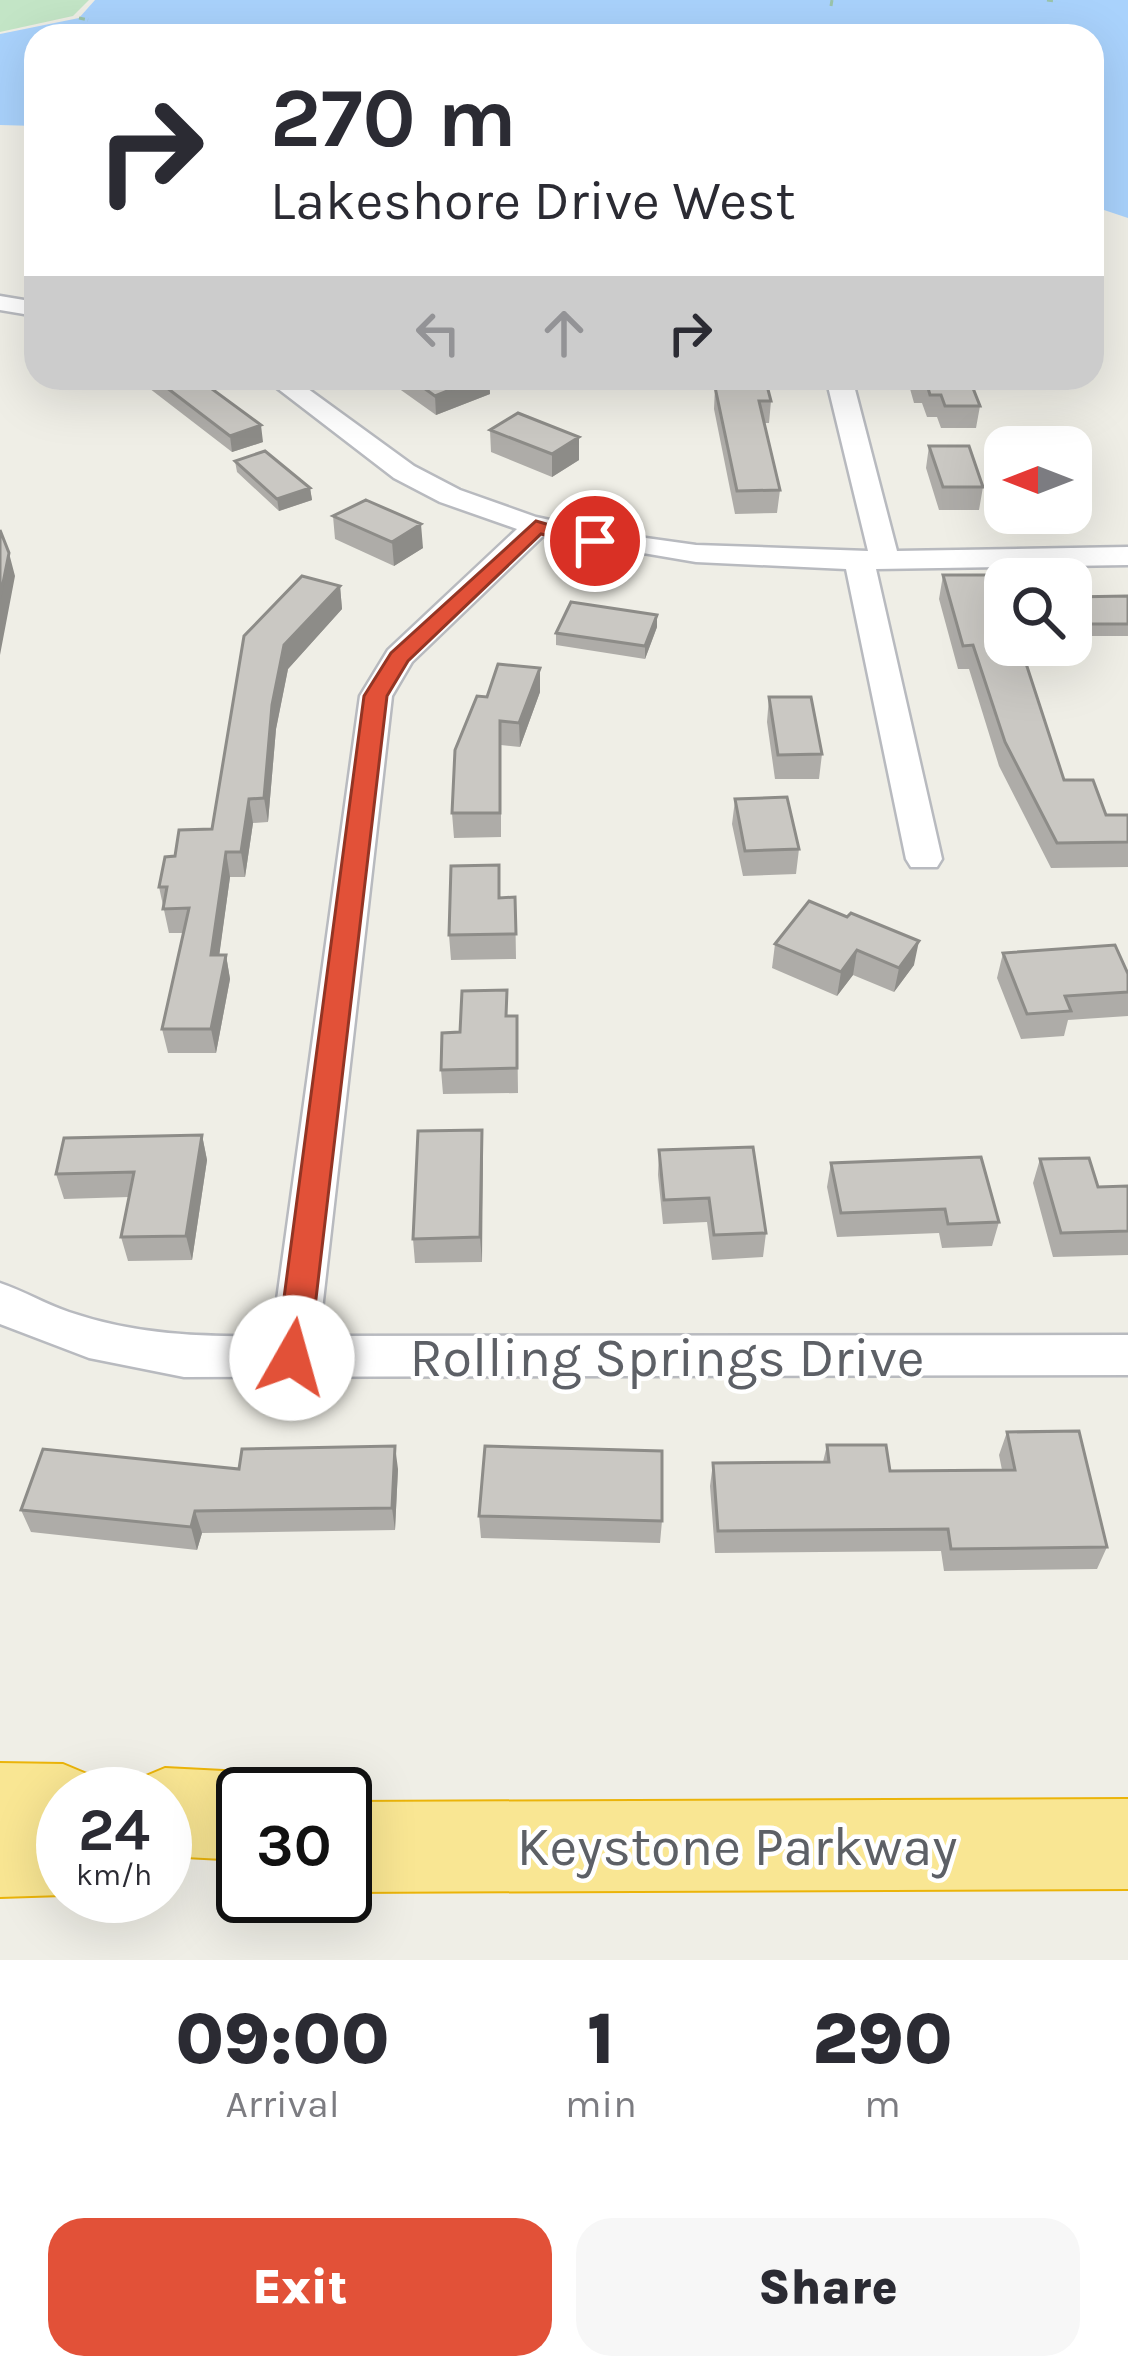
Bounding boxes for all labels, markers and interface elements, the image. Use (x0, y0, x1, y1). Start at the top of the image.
text: 270 m (270, 69, 517, 167)
icon: right (72, 72, 228, 228)
text: Lakeshore Drive West (270, 169, 796, 233)
icon: left (405, 300, 471, 366)
icon: ahead (531, 300, 597, 366)
icon: right (657, 300, 723, 366)
north arrow (984, 426, 1092, 534)
map controls (984, 426, 1092, 666)
pin (544, 490, 646, 592)
icon: arrive (562, 508, 628, 574)
button: search (984, 558, 1092, 666)
position arrow (229, 1295, 355, 1421)
street label: Rolling Springs Drive (409, 1326, 925, 1390)
speed limit sign: 30 (216, 1767, 372, 1923)
text: 24 (78, 1795, 150, 1865)
street label: Keystone Parkway (517, 1815, 957, 1879)
text: km/h (76, 1857, 152, 1893)
text: 09:00 (176, 1997, 390, 2081)
text: 1 (587, 1997, 615, 2081)
text: 290 (812, 1997, 952, 2081)
text: Arrival (225, 2081, 340, 2127)
text: min (565, 2081, 637, 2127)
text: m (864, 2081, 901, 2127)
button: Exit (48, 2218, 552, 2356)
button: Share (576, 2218, 1080, 2356)

